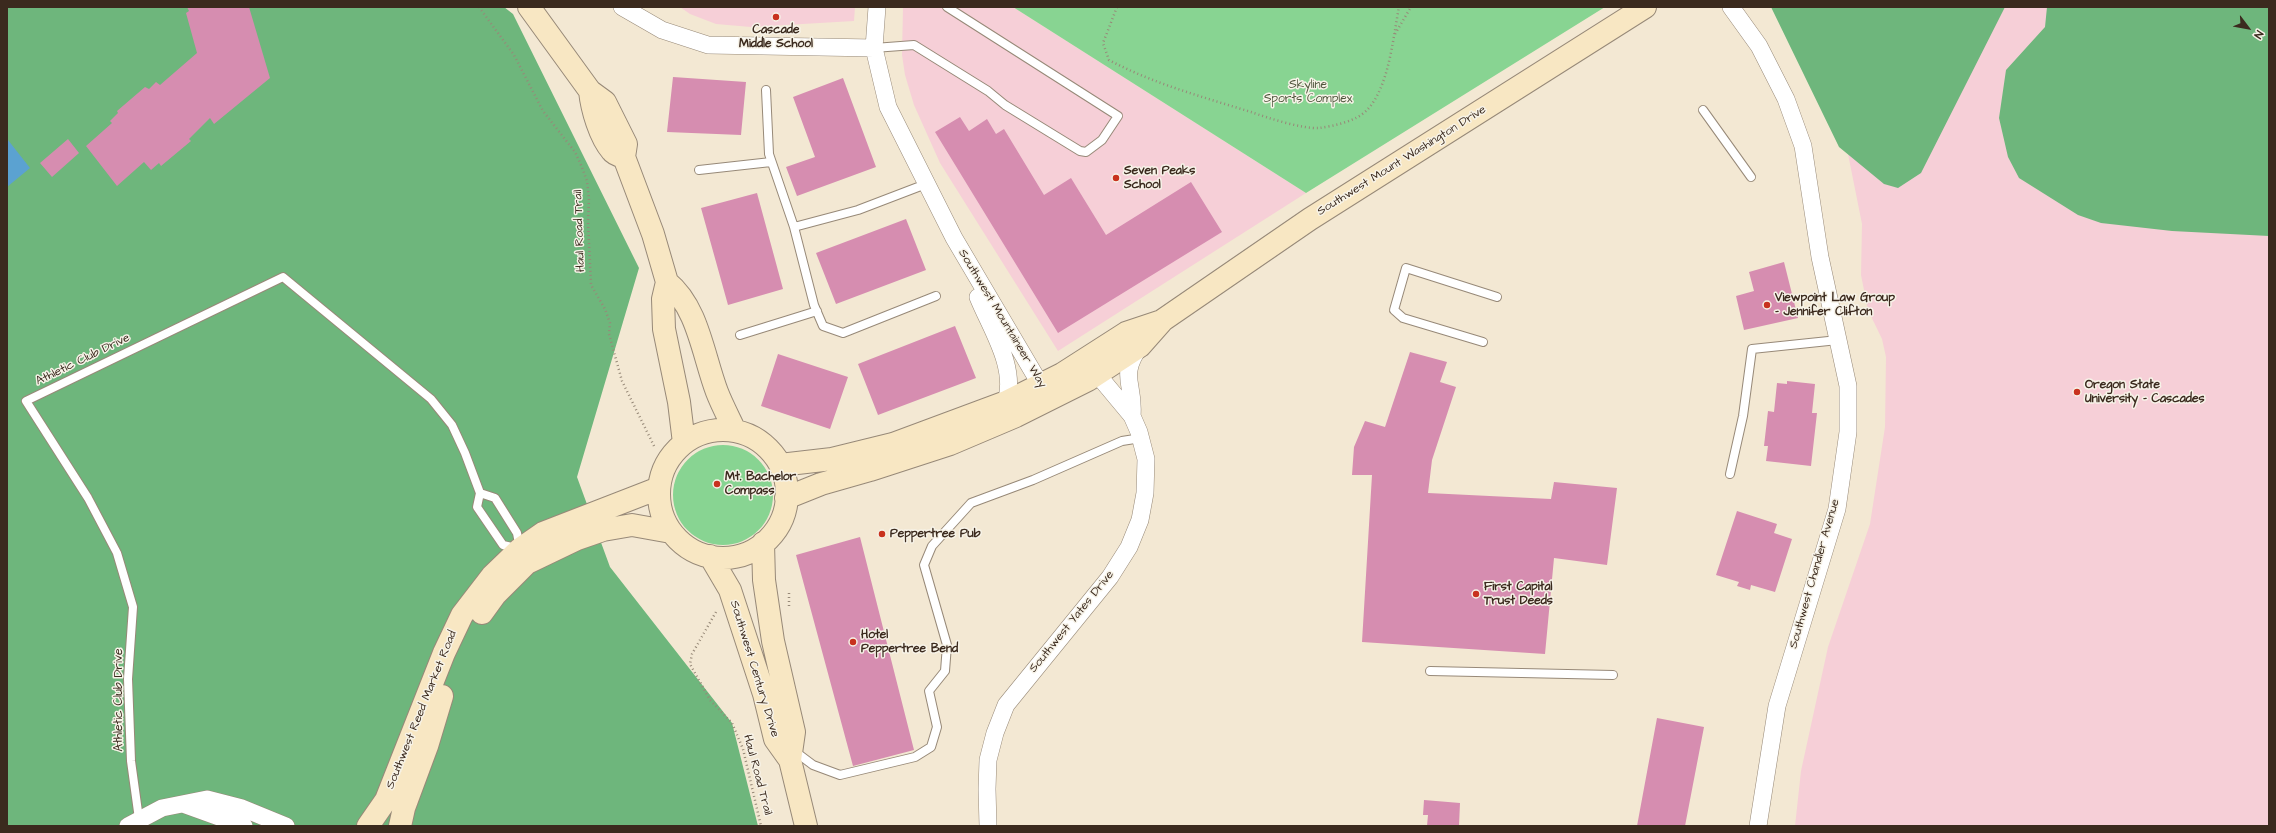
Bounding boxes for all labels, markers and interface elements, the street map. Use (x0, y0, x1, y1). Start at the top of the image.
north arrow (2228, 8, 2268, 48)
marker: Cascade Middle School (771, 12, 781, 22)
place label: Cascade Middle School (739, 23, 813, 51)
text: N (2250, 28, 2267, 42)
park label: Skyline Sports Complex (1264, 78, 1352, 106)
street label: Southwest Mount Washington Drive (1315, 103, 1489, 219)
place label: Seven Peaks School (1124, 164, 1195, 192)
marker: Seven Peaks School (1111, 173, 1121, 183)
street label: Haul Road Trail (571, 190, 589, 272)
street label: Southwest Mountaineer Way (955, 247, 1049, 391)
place label: Viewpoint Law Group - Jennifer Clifton (1775, 291, 1895, 319)
marker: Viewpoint Law Group - Jennifer Clifton (1762, 300, 1772, 310)
street label: Athletic Club Drive (34, 331, 132, 389)
place label: Oregon State University - Cascades (2085, 378, 2204, 406)
marker: Oregon State University - Cascades (2072, 387, 2082, 397)
place label: Mt. Bachelor Compass (725, 470, 796, 498)
marker: Mt. Bachelor Compass (712, 479, 722, 489)
street label: Southwest Chandler Avenue (1787, 498, 1843, 650)
place label: Peppertree Pub (890, 527, 980, 541)
marker: Peppertree Pub (877, 529, 887, 539)
street label: Southwest Yates Drive (1026, 568, 1118, 676)
place label: First Capital Trust Deeds (1484, 580, 1553, 608)
marker: First Capital Trust Deeds (1471, 589, 1481, 599)
street label: Southwest Century Drive (726, 599, 782, 739)
place label: Hotel Peppertree Bend (861, 628, 958, 656)
street label: Southwest Reed Market Road (384, 629, 460, 791)
marker: Hotel Peppertree Bend (848, 637, 858, 647)
street label: Athletic Club Drive (112, 649, 126, 751)
street label: Haul Road Trail (739, 733, 775, 817)

